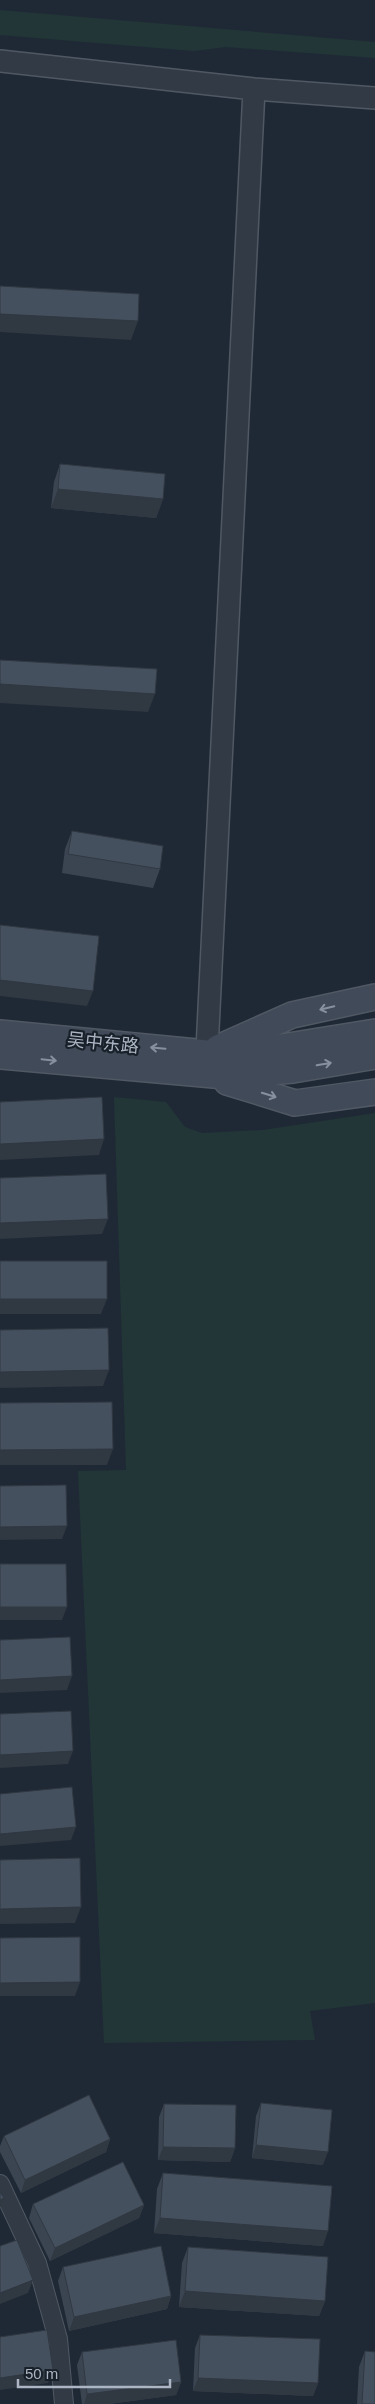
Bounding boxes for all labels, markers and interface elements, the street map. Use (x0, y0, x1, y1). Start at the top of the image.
one-way arrow (320, 1003, 336, 1013)
street label: 吴中东路 (66, 1029, 140, 1057)
one-way arrow (151, 1044, 167, 1053)
one-way arrow (40, 1056, 56, 1065)
one-way arrow (315, 1059, 331, 1069)
one-way arrow (261, 1090, 277, 1100)
scale bar (18, 2356, 170, 2388)
text: 50 m (25, 2365, 58, 2382)

